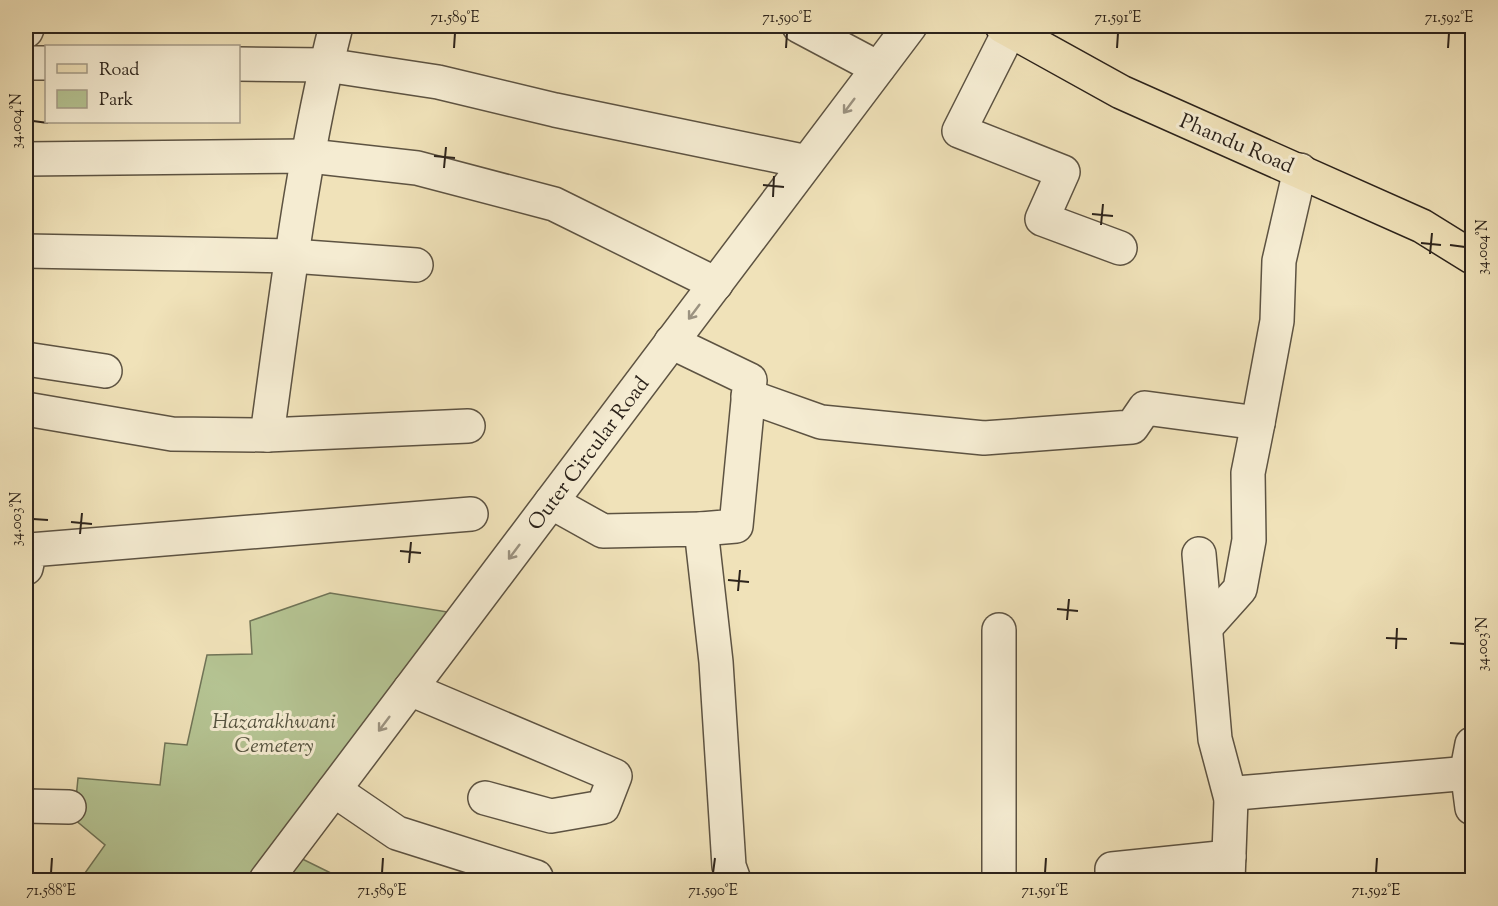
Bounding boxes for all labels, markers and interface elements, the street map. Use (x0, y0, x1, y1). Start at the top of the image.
text: 71.589°E (431, 8, 479, 29)
text: 71.590°E (762, 8, 812, 29)
text: 71.591°E (1095, 8, 1141, 29)
text: 71.592°E (1425, 8, 1473, 29)
legend (45, 45, 240, 123)
text: Road (99, 58, 139, 84)
text: Park (99, 88, 134, 114)
text: 34.004°N (7, 93, 28, 149)
one-way arrow (843, 97, 856, 113)
street label: Phandu Road (1174, 107, 1298, 182)
text: 34.004°N (1473, 219, 1494, 275)
one-way arrow (688, 304, 701, 320)
street label: Outer Circular Road (522, 371, 658, 538)
text: 34.003°N (7, 492, 28, 546)
one-way arrow (507, 543, 520, 559)
text: 34.003°N (1473, 617, 1494, 671)
park label: Hazarakhwani Cemetery (212, 708, 336, 762)
one-way arrow (377, 716, 390, 732)
text: 71.588°E (26, 881, 76, 902)
text: 71.589°E (358, 881, 406, 902)
text: 71.590°E (688, 881, 738, 902)
text: 71.591°E (1022, 881, 1068, 902)
text: 71.592°E (1352, 881, 1400, 902)

